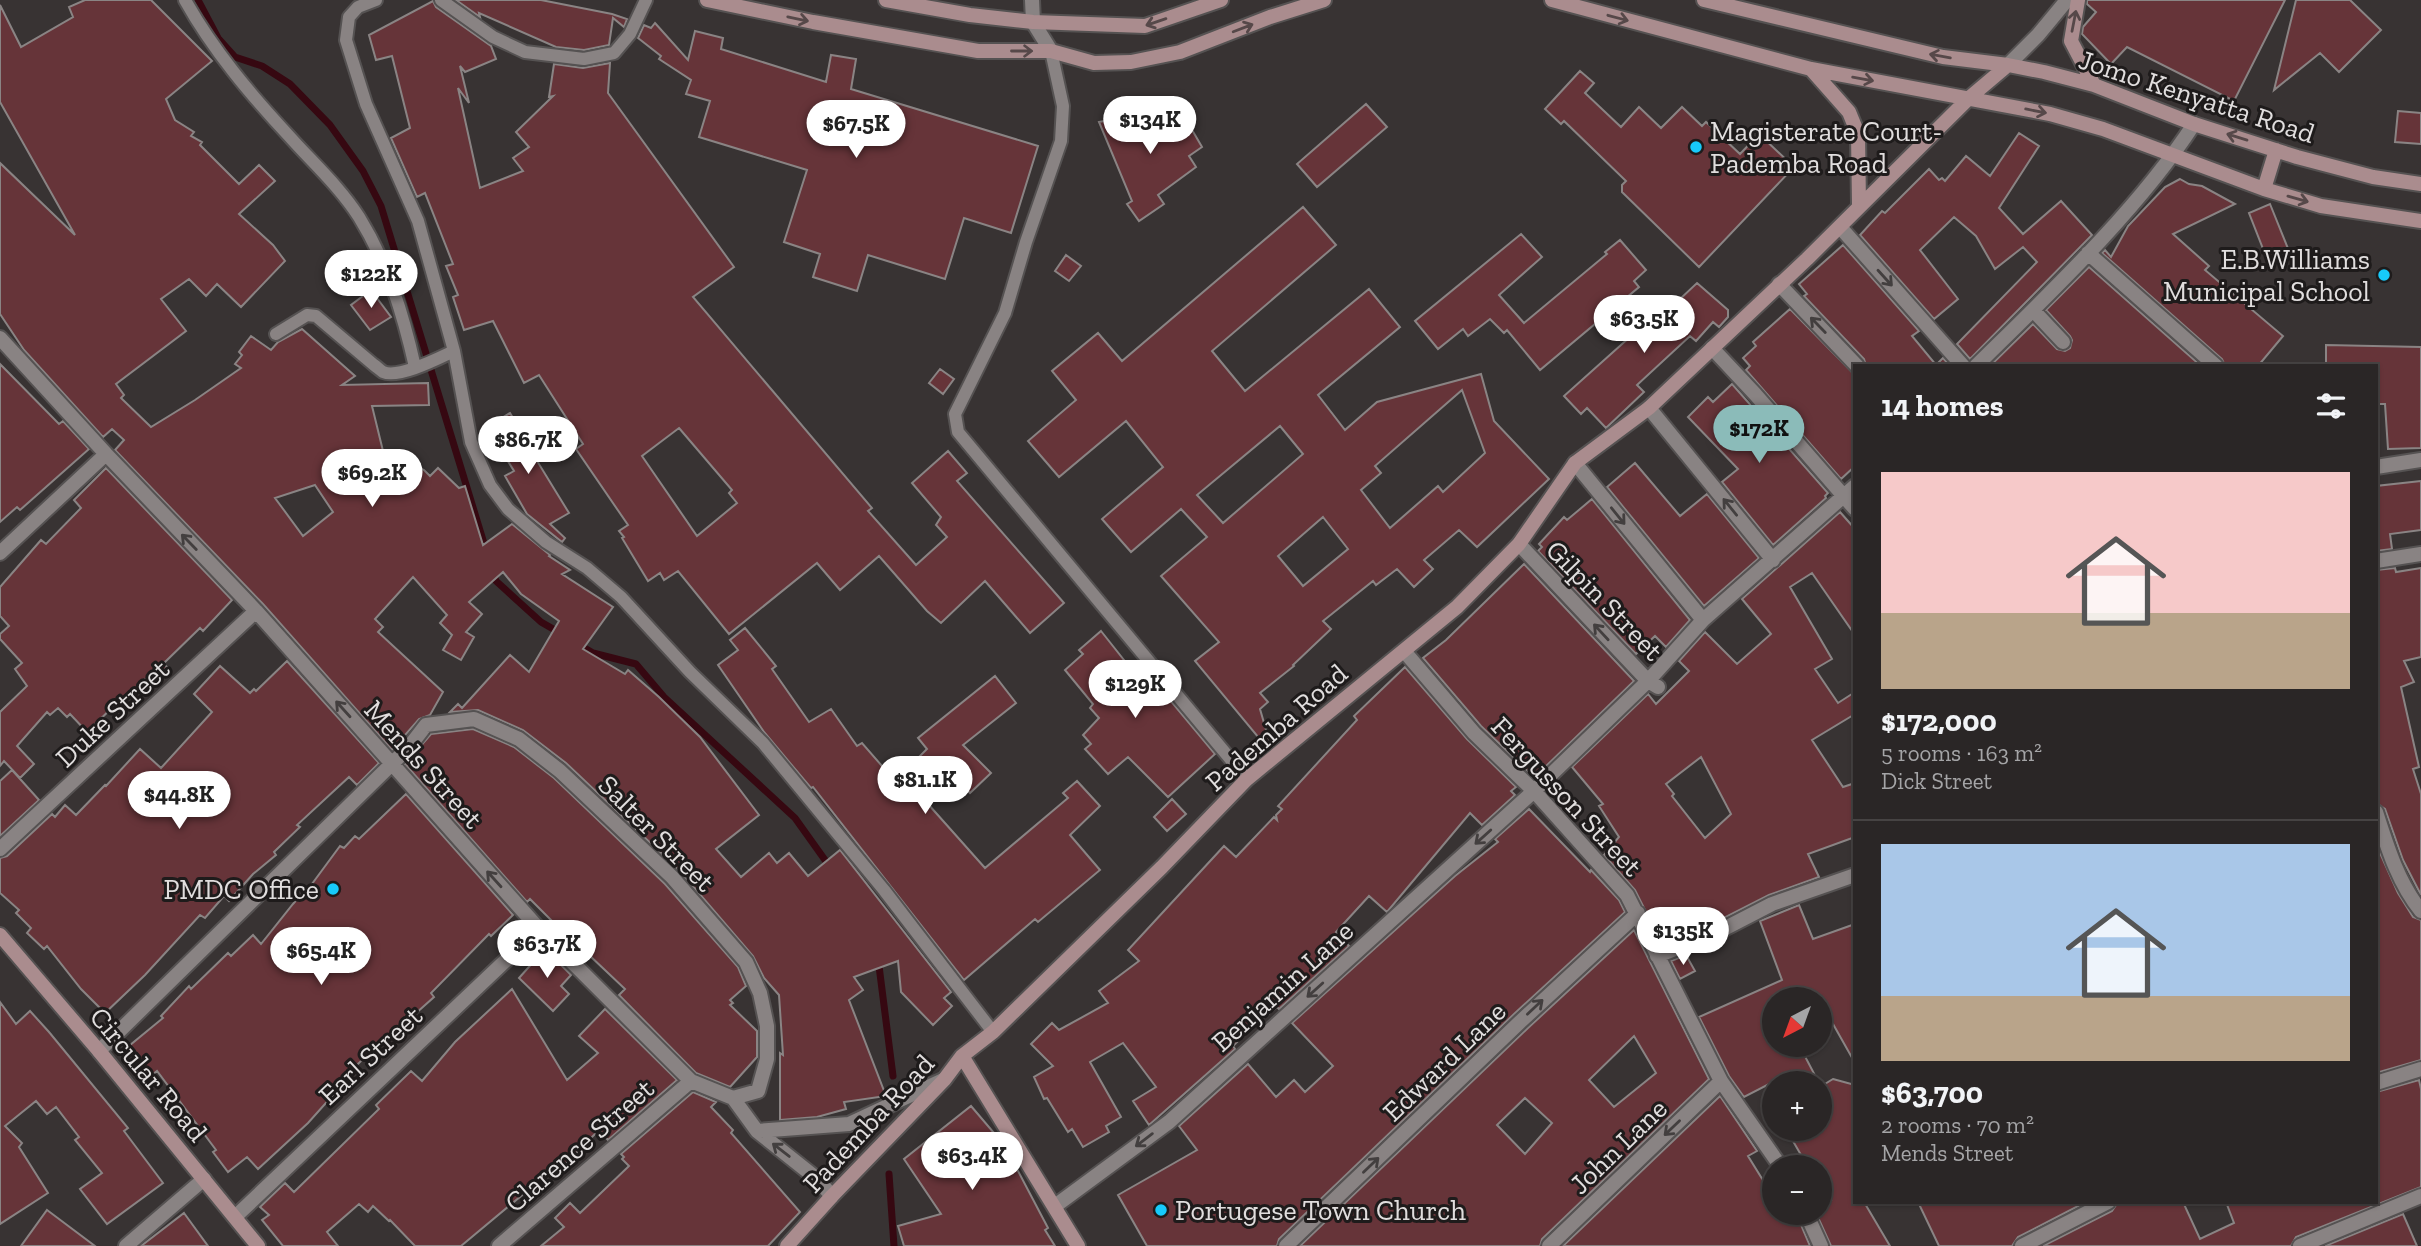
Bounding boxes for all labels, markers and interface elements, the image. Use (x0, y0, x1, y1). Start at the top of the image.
one-way arrow (2068, 10, 2082, 33)
one-way arrow (1606, 12, 1629, 25)
one-way arrow (786, 13, 809, 27)
one-way arrow (1146, 17, 1168, 29)
one-way arrow (1231, 20, 1253, 33)
street label: Jomo Kenyatta Road (2075, 43, 2319, 150)
one-way arrow (1011, 44, 1034, 58)
one-way arrow (1929, 49, 1952, 62)
one-way arrow (1851, 73, 1874, 86)
pin: $134K (1101, 96, 1199, 156)
pin: $67.5K (799, 100, 913, 160)
text: $134K (1119, 105, 1181, 133)
one-way arrow (2024, 105, 2047, 118)
text: $67.5K (823, 109, 889, 137)
place label: Magisterate Court- Pademba Road (1710, 115, 1942, 180)
one-way arrow (2226, 130, 2248, 143)
marker: Magisterate Court- Pademba Road (1688, 139, 1704, 155)
one-way arrow (2286, 193, 2309, 206)
place label: E.B.Williams Municipal School (2163, 243, 2370, 308)
pin: $122K (322, 250, 420, 310)
text: $122K (341, 259, 401, 287)
marker: E.B.Williams Municipal School (2376, 267, 2392, 283)
one-way arrow (1877, 269, 1893, 287)
pin: $63.5K (1587, 296, 1701, 355)
text: $63.5K (1610, 304, 1678, 332)
one-way arrow (1809, 317, 1826, 334)
icon: filters (2312, 387, 2350, 425)
text: 14 homes (1881, 388, 2004, 424)
pin: $172K (1710, 406, 1808, 465)
text: $172K (1729, 414, 1789, 442)
pin: $86.7K (471, 416, 585, 476)
text: $86.7K (494, 425, 562, 453)
pin: $69.2K (315, 449, 429, 509)
text: $69.2K (337, 458, 407, 486)
one-way arrow (1722, 499, 1737, 517)
one-way arrow (1610, 507, 1626, 525)
icon: home (2053, 518, 2179, 644)
street label: Gilpin Street (1539, 533, 1670, 668)
one-way arrow (181, 534, 198, 551)
one-way arrow (1593, 623, 1610, 640)
street label: Duke Street (49, 652, 176, 774)
street label: Pademba Road (1199, 657, 1354, 798)
pin: $129K (1086, 660, 1184, 720)
text: $129K (1105, 669, 1165, 697)
street label: Mends Street (357, 693, 490, 836)
one-way arrow (335, 701, 351, 719)
text: $172,000 (1881, 703, 1997, 739)
street label: Fergusson Street (1484, 710, 1649, 883)
text: 5 rooms · 163 m² (1881, 739, 2042, 767)
pin: $81.1K (868, 756, 982, 816)
text: $81.1K (893, 765, 957, 793)
text: Dick Street (1881, 767, 1992, 795)
street label: Salter Street (592, 768, 722, 899)
pin: $44.8K (122, 772, 236, 831)
text: $44.8K (144, 780, 214, 808)
one-way arrow (1474, 829, 1492, 845)
one-way arrow (486, 870, 502, 888)
place label: PMDC Office (163, 873, 319, 906)
marker: PMDC Office (325, 881, 341, 897)
icon: home (2053, 890, 2179, 1016)
pin: $135K (1634, 908, 1732, 967)
street label: Benjamin Lane (1205, 914, 1360, 1059)
text: $135K (1653, 916, 1713, 944)
pin: $63.7K (490, 920, 604, 980)
pin: $65.4K (264, 928, 378, 987)
text: $63.7K (513, 929, 581, 957)
text: $65.4K (286, 936, 356, 964)
one-way arrow (1306, 982, 1324, 998)
north arrow (1762, 987, 1832, 1057)
map controls (1762, 987, 1832, 1225)
street label: Edward Lane (1376, 995, 1513, 1128)
street label: Earl Street (312, 999, 429, 1111)
one-way arrow (1526, 999, 1543, 1016)
street label: Circular Road (83, 1000, 214, 1148)
street label: Pademba Road (796, 1047, 941, 1199)
street label: Clarence Street (498, 1071, 661, 1219)
button: + (1762, 1071, 1832, 1141)
text: $63,700 (1881, 1075, 1983, 1111)
street label: John Lane (1563, 1092, 1674, 1201)
text: 2 rooms · 70 m² (1881, 1111, 2034, 1139)
one-way arrow (1664, 1120, 1681, 1137)
pin: $63.4K (915, 1132, 1029, 1192)
one-way arrow (1135, 1133, 1154, 1148)
text: Mends Street (1881, 1139, 2013, 1167)
text: $63.4K (937, 1141, 1007, 1169)
one-way arrow (773, 1143, 791, 1158)
button: − (1762, 1155, 1832, 1225)
one-way arrow (1362, 1157, 1379, 1174)
place label: Portugese Town Church (1175, 1194, 1466, 1227)
marker: Portugese Town Church (1153, 1202, 1169, 1218)

